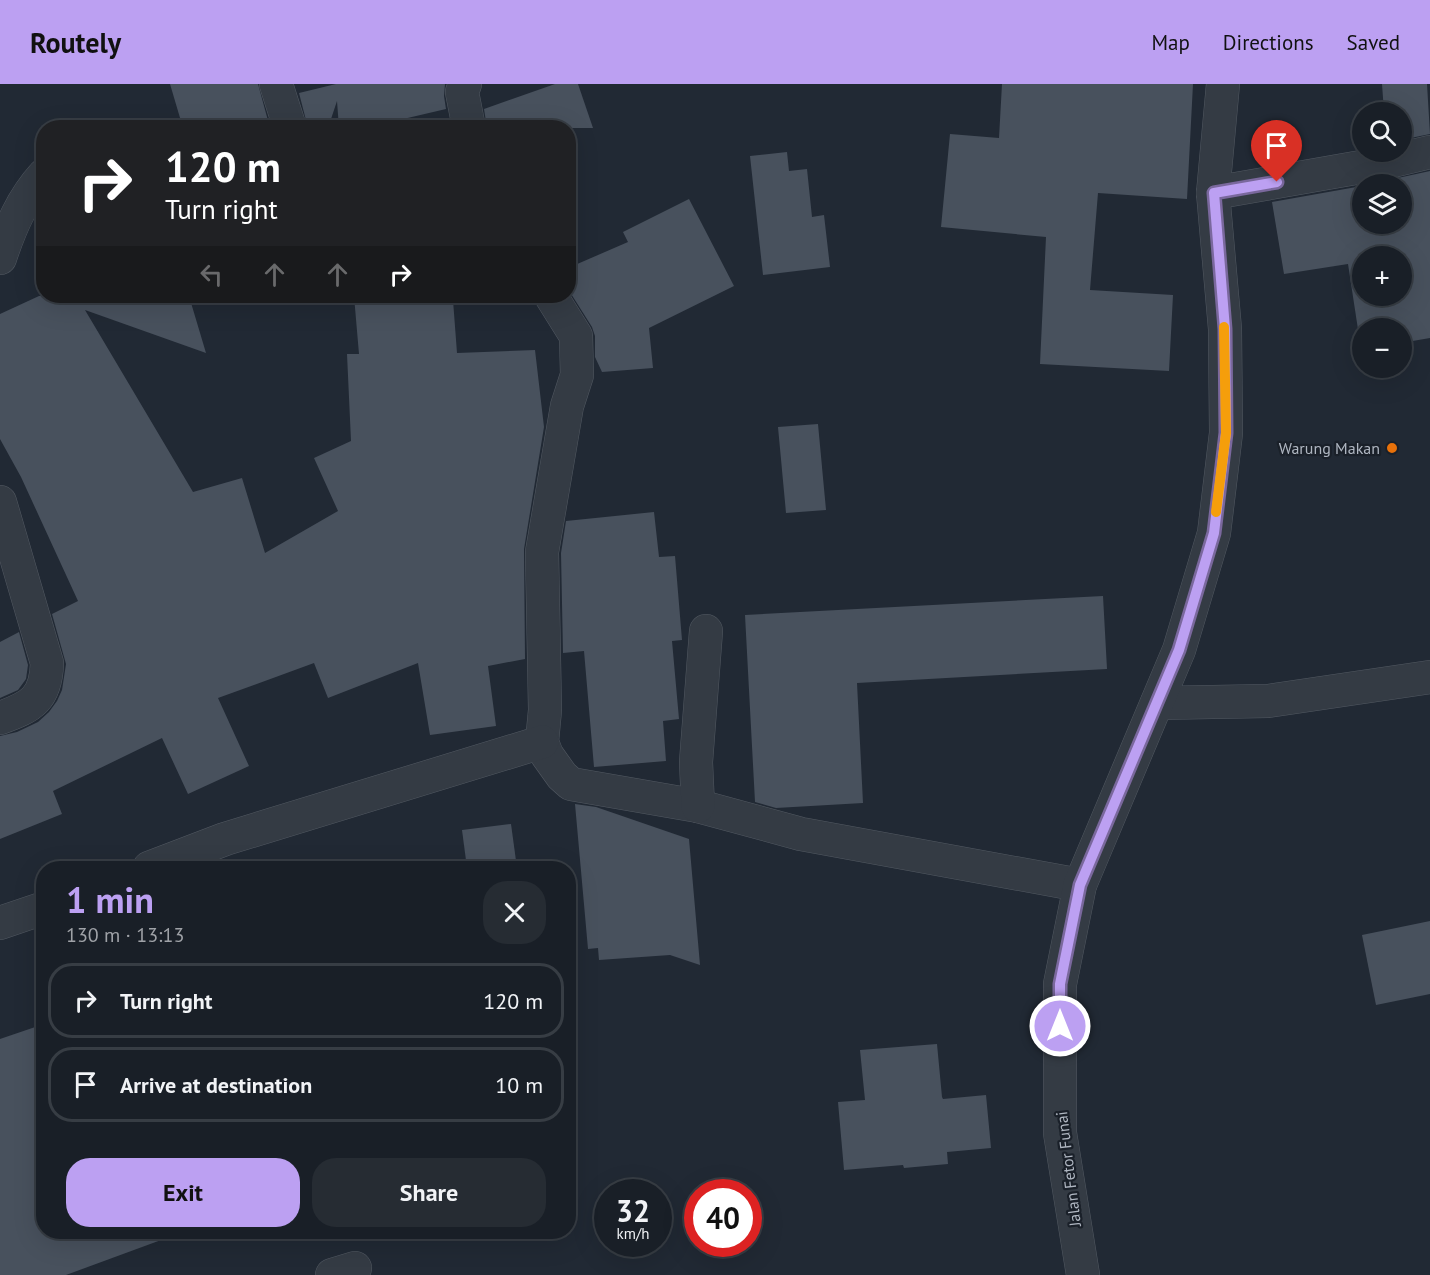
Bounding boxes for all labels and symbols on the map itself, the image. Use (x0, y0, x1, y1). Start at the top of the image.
pin (1251, 120, 1302, 182)
place label: Warung Makan (1279, 438, 1380, 458)
marker: Warung Makan (1385, 441, 1399, 455)
position arrow (1028, 994, 1092, 1058)
street label: Jalan Fetor Funai (1051, 1110, 1085, 1229)
speed limit sign: 40 (684, 1179, 762, 1257)

